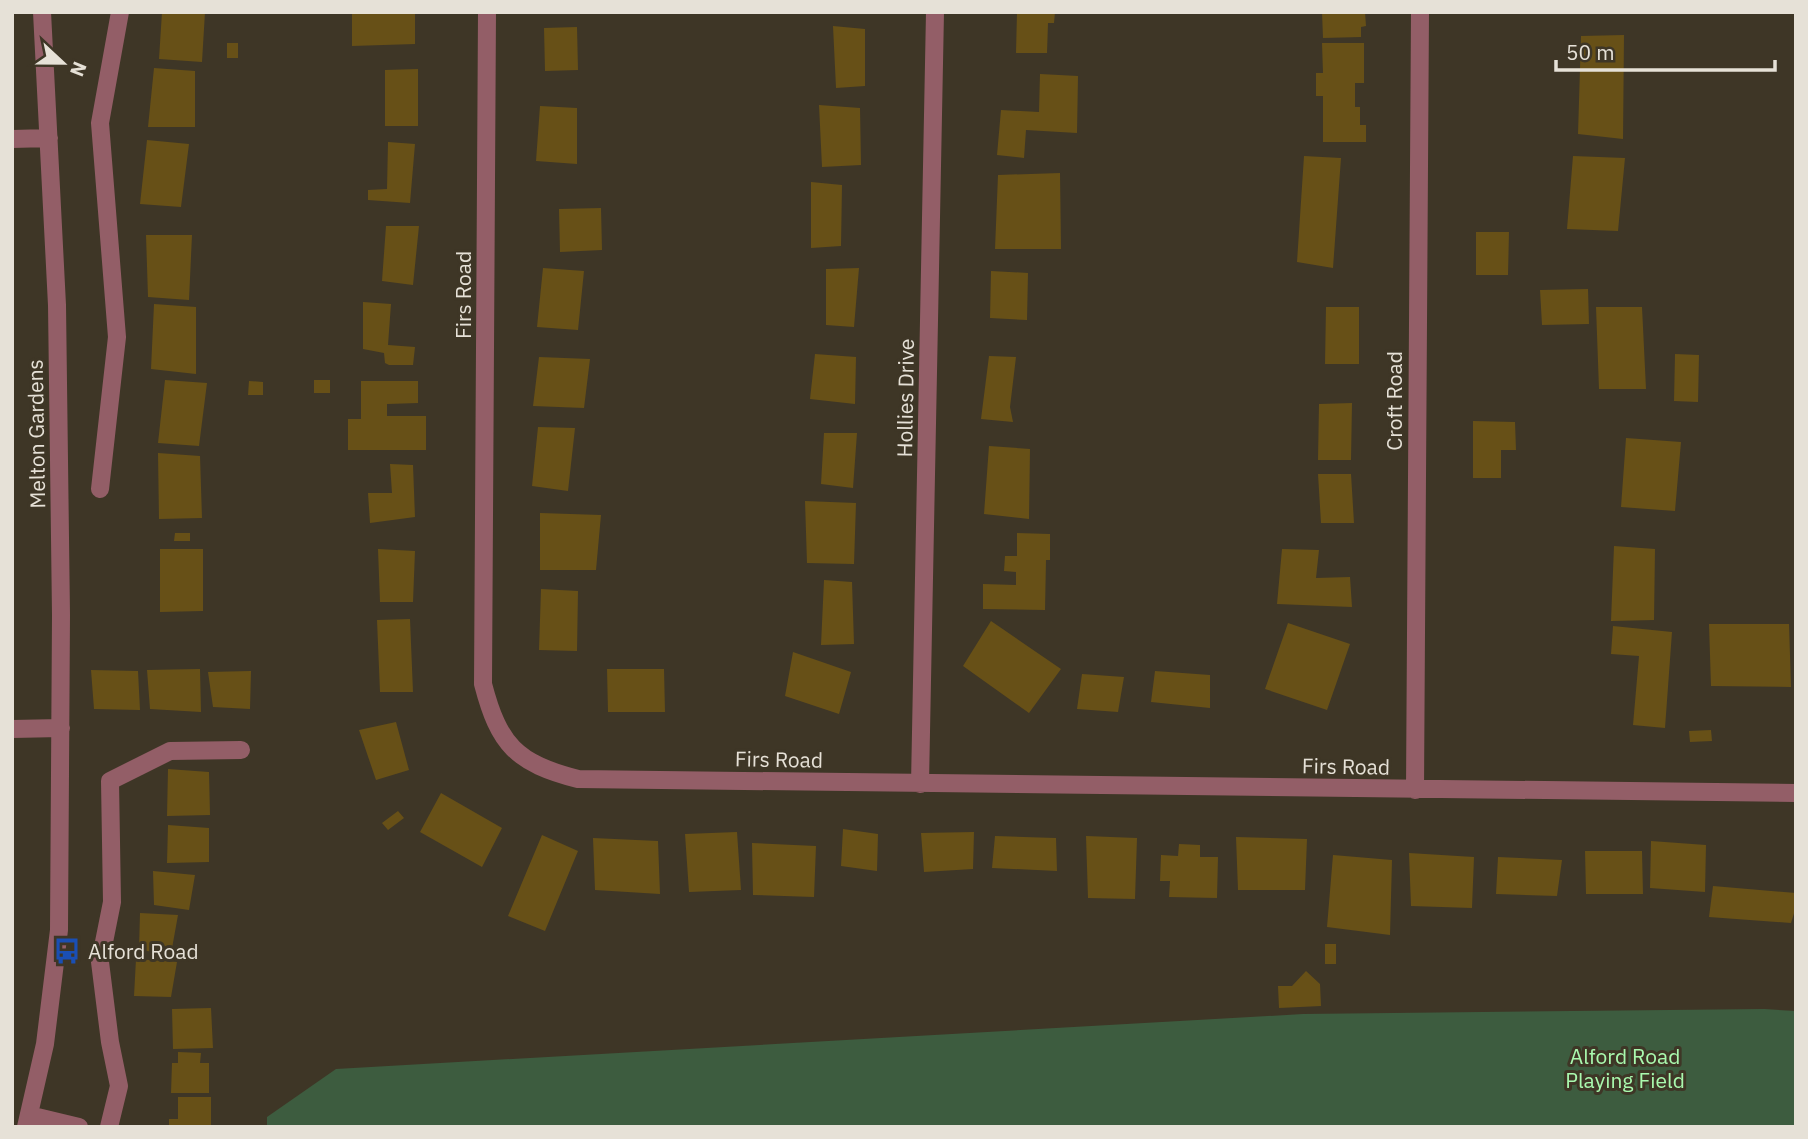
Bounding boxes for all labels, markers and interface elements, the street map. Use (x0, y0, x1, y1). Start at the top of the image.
north arrow (28, 28, 98, 98)
scale bar (1556, 28, 1775, 72)
text: 50 m (1566, 38, 1615, 66)
text: N (65, 58, 92, 80)
street label: Firs Road (449, 251, 477, 339)
street label: Hollies Drive (890, 338, 920, 458)
street label: Croft Road (1380, 351, 1408, 451)
street label: Melton Gardens (21, 359, 51, 509)
street label: Firs Road (735, 744, 823, 774)
street label: Firs Road (1302, 751, 1390, 781)
bus stop icon: Alford Road (52, 936, 82, 966)
place label: Alford Road (88, 937, 199, 965)
park label: Alford Road Playing Field (1565, 1042, 1685, 1094)

